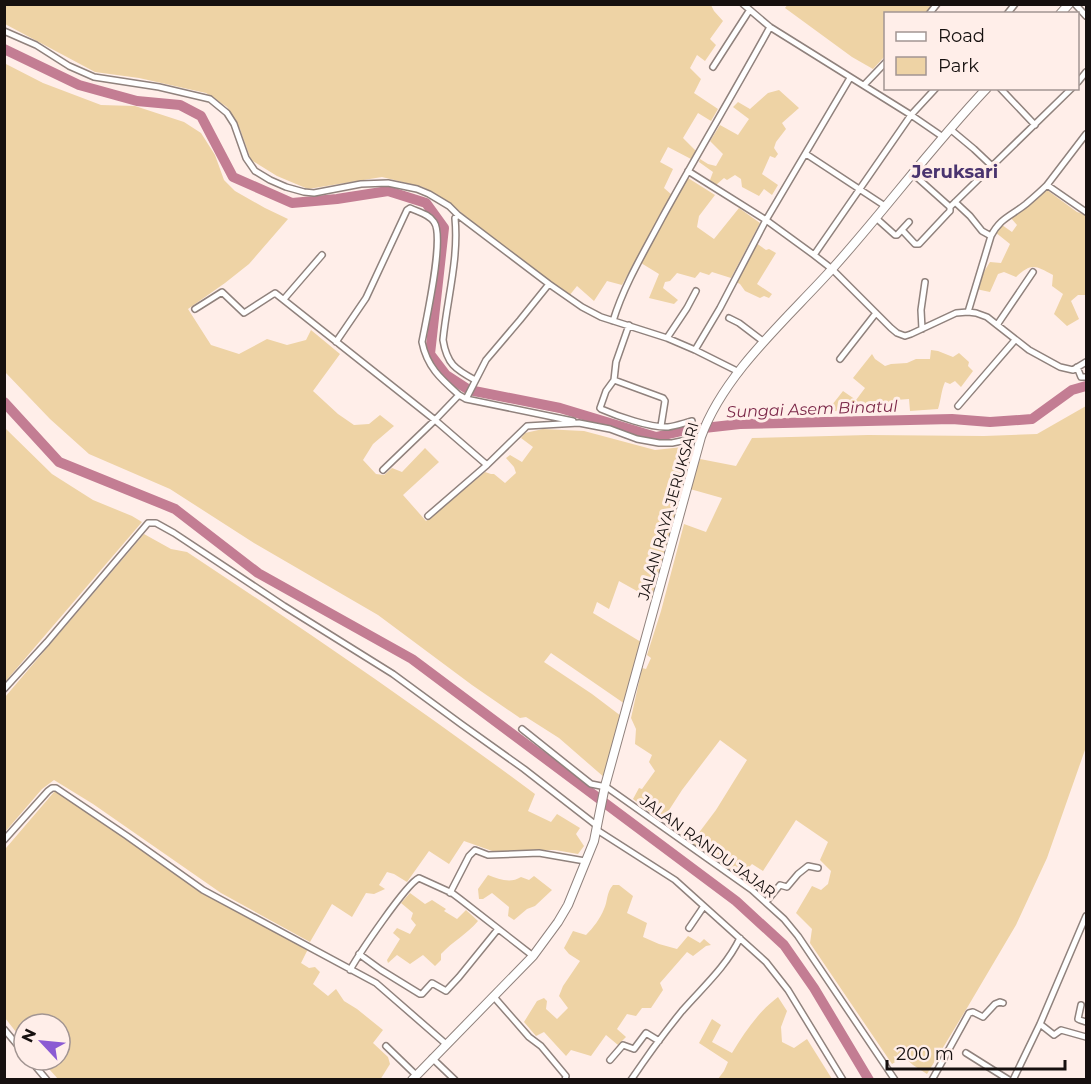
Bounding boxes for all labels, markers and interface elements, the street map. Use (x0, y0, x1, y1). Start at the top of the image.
legend (884, 12, 1079, 90)
text: Road (938, 25, 985, 47)
text: Park (938, 55, 979, 77)
district label: Jeruksari (911, 161, 998, 183)
water label: Sungai Asem Binatul (726, 396, 899, 421)
street label: JALAN RAYA JERUKSARI (633, 420, 703, 603)
street label: JALAN RANDU JAJAR (636, 790, 780, 902)
north arrow (12, 1012, 72, 1072)
text: N (18, 1026, 40, 1046)
scale bar (887, 1033, 1066, 1071)
text: 200 m (896, 1043, 954, 1065)

